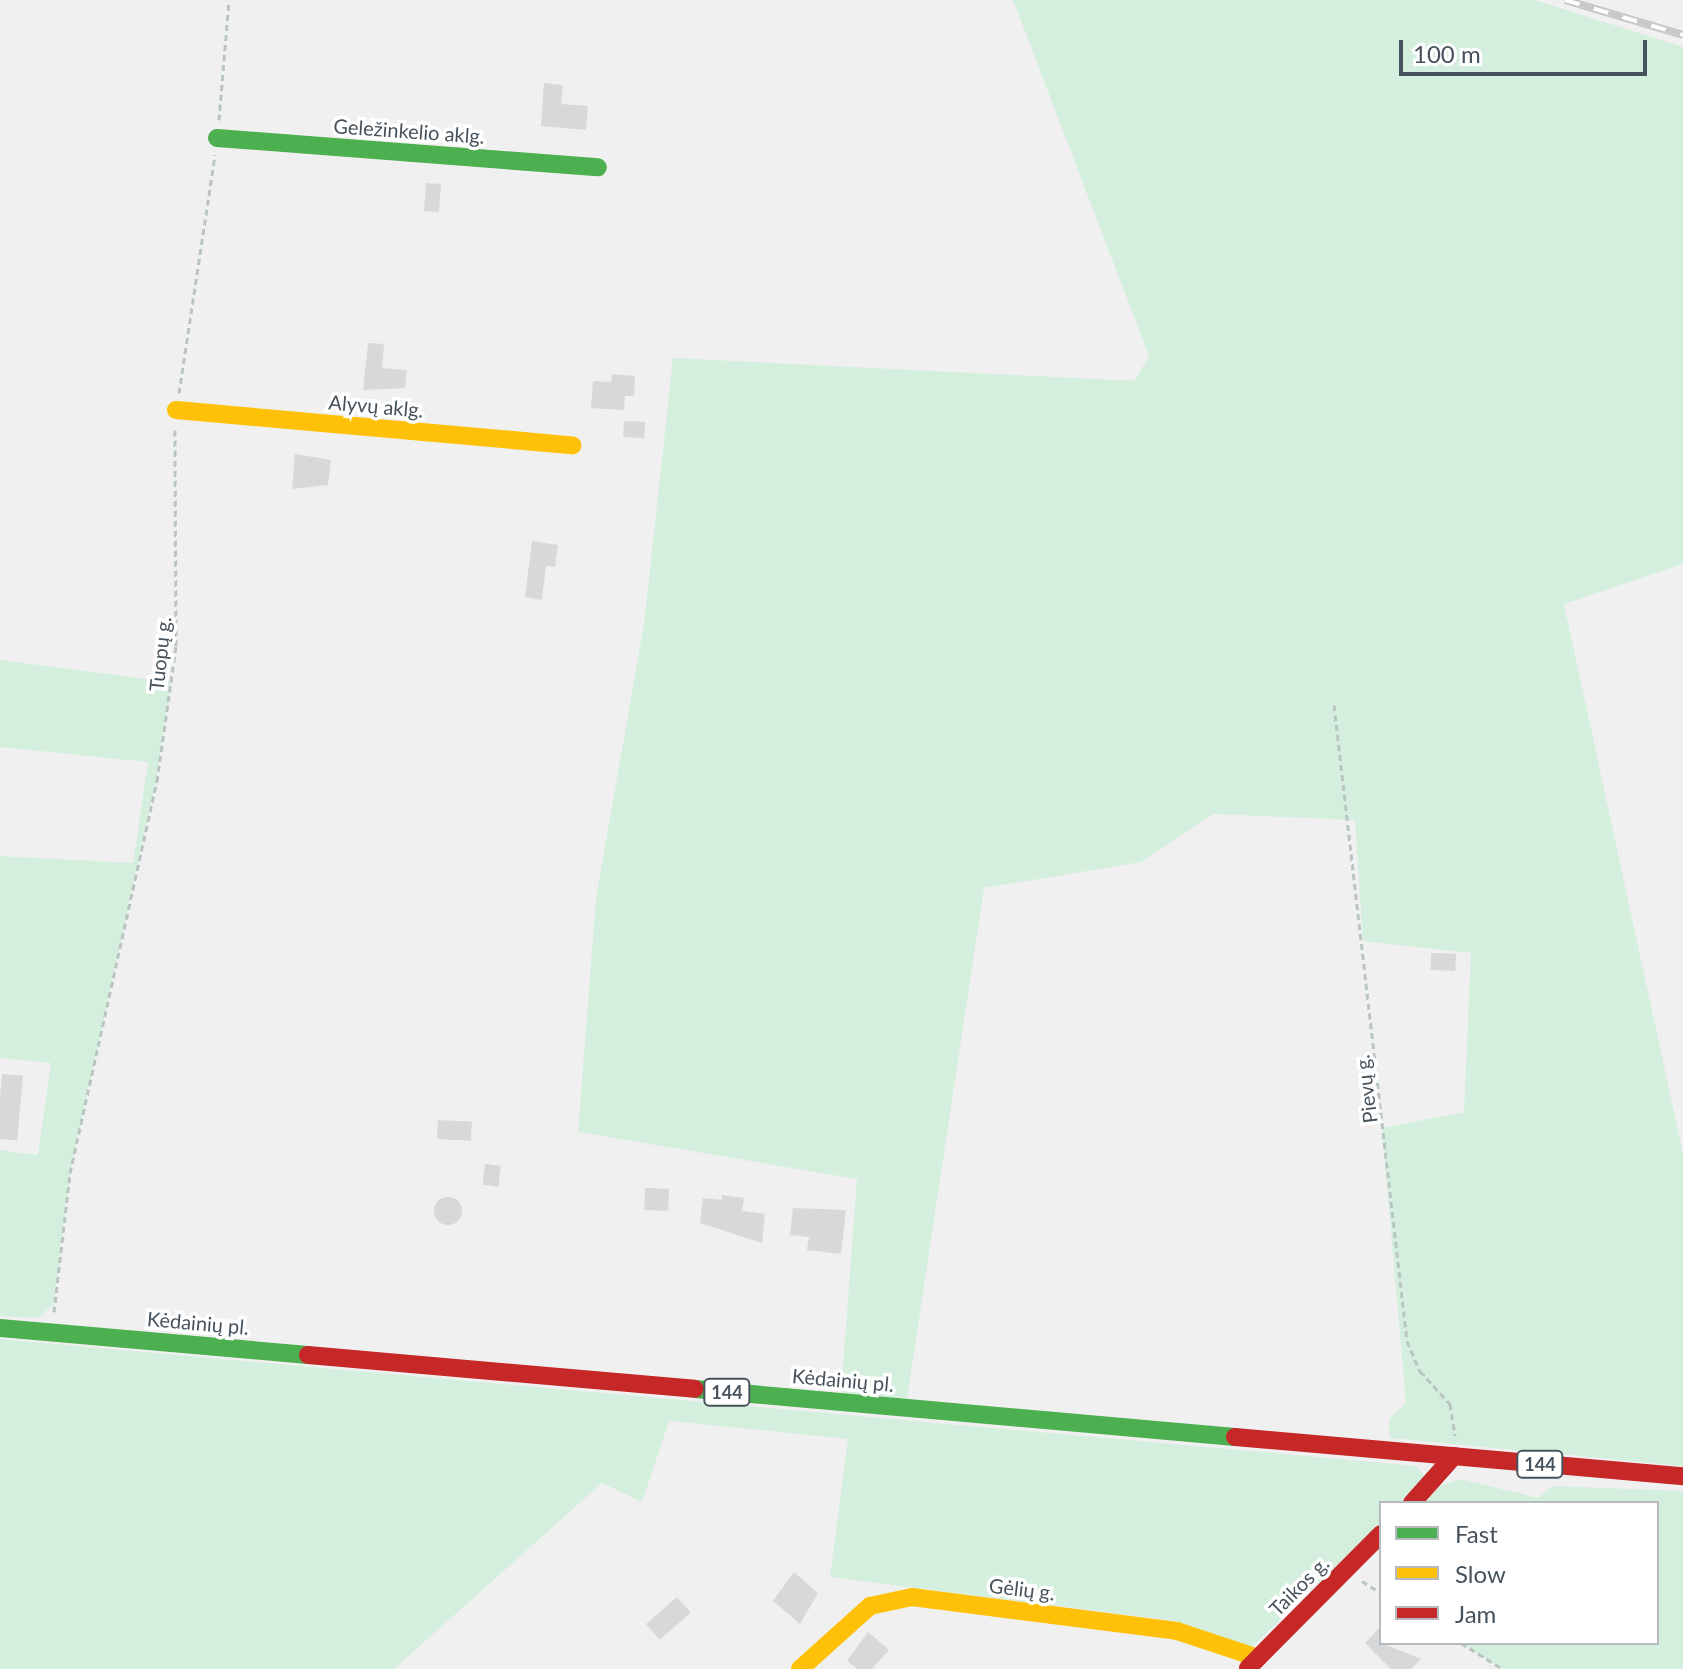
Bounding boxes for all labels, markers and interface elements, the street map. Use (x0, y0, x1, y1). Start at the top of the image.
scale bar (1403, 24, 1651, 74)
text: 100 m (1413, 39, 1481, 68)
street label: Geležinkelio aklg. (333, 114, 485, 148)
street label: Alyvų aklg. (328, 390, 424, 422)
street label: Tuopų g. (144, 616, 176, 692)
street label: Pievų g. (1350, 1053, 1382, 1125)
street label: Kėdainių pl. (146, 1307, 250, 1339)
street label: Kėdainių pl. (791, 1364, 895, 1396)
road number: 144 (703, 1378, 751, 1406)
road number: 144 (1516, 1450, 1564, 1478)
legend (1379, 1501, 1659, 1645)
text: Fast (1455, 1519, 1498, 1548)
street label: Taikos g. (1264, 1551, 1334, 1621)
text: Slow (1455, 1559, 1506, 1588)
street label: Gėlių g. (988, 1573, 1056, 1605)
text: Jam (1455, 1599, 1496, 1628)

